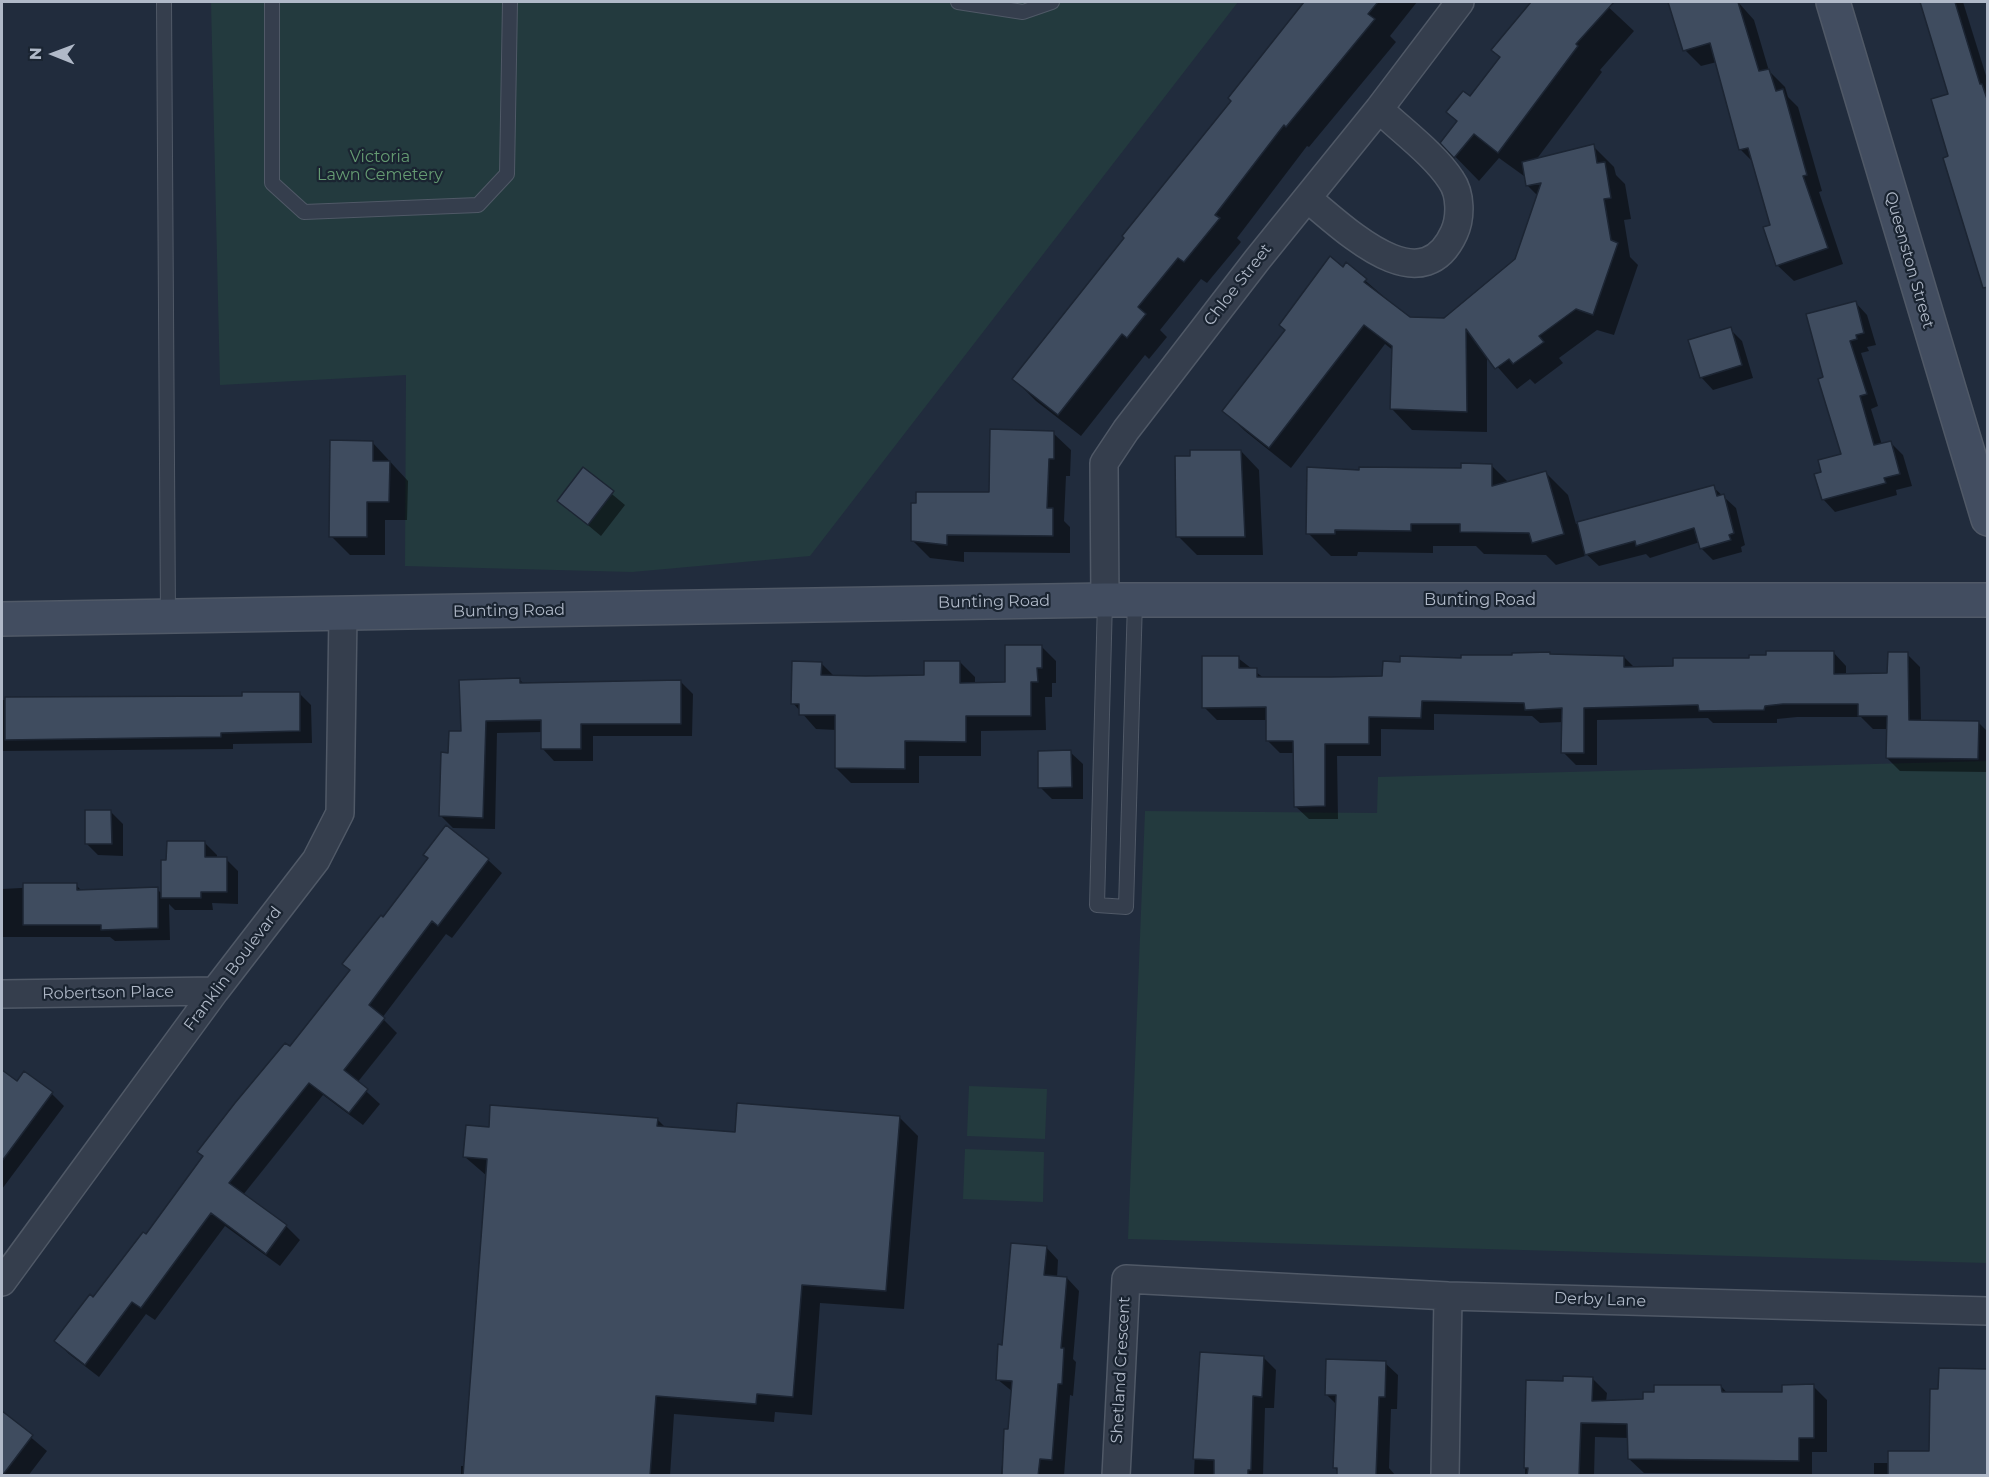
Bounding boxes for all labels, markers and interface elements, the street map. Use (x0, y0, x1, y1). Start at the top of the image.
north arrow (24, 24, 84, 84)
text: N (26, 47, 45, 60)
park label: Victoria Lawn Cemetery (317, 147, 443, 185)
street label: Queenston Street (1880, 189, 1938, 331)
street label: Chloe Street (1200, 240, 1276, 330)
street label: Bunting Road (1424, 590, 1536, 610)
street label: Bunting Road (938, 591, 1050, 613)
street label: Bunting Road (453, 600, 565, 622)
street label: Franklin Boulevard (180, 903, 286, 1035)
street label: Robertson Place (42, 982, 174, 1004)
street label: Derby Lane (1554, 1289, 1646, 1311)
street label: Shetland Crescent (1108, 1296, 1134, 1444)

